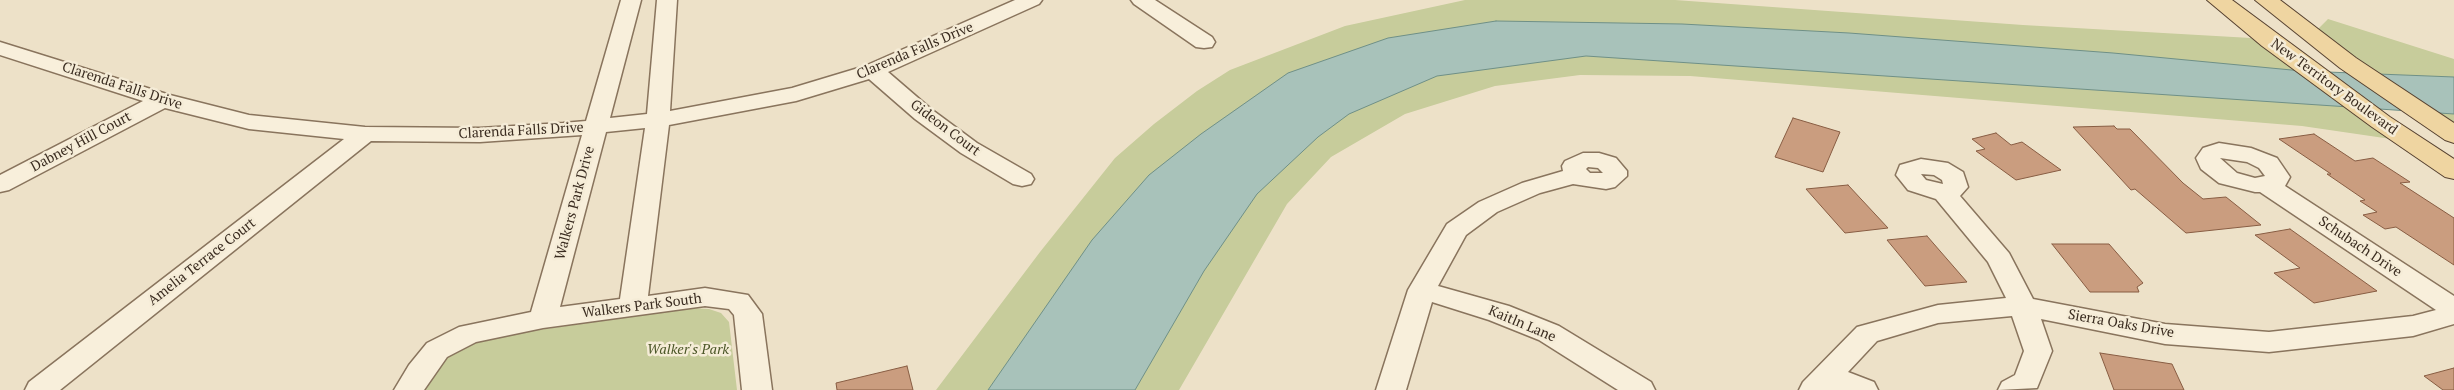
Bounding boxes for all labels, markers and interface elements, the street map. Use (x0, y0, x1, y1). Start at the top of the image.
street label: Clarenda Falls Drive (854, 19, 976, 83)
street label: New Territory Boulevard (2267, 35, 2401, 139)
street label: Clarenda Falls Drive (60, 59, 184, 113)
street label: Gideon Court (907, 96, 983, 160)
street label: Dabney Hill Court (28, 108, 134, 176)
street label: Clarenda Falls Drive (458, 119, 584, 143)
street label: Walkers Park Drive (552, 144, 598, 262)
street label: Schubach Drive (2315, 213, 2405, 281)
street label: Amelia Terrace Court (145, 215, 259, 309)
street label: Walkers Park South (581, 290, 703, 322)
street label: Kaitln Lane (1486, 302, 1558, 346)
street label: Sierra Oaks Drive (2067, 306, 2175, 342)
park label: Walker's Park (647, 342, 729, 358)

